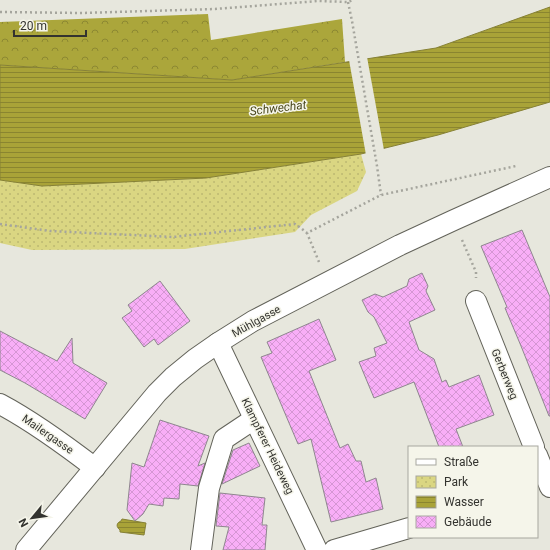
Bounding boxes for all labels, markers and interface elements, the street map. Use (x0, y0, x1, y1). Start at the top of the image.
scale bar (14, 12, 86, 38)
text: 20 m (20, 19, 47, 33)
water label: Schwechat (249, 98, 307, 118)
street label: Mühlgasse (230, 303, 283, 340)
street label: Gerberweg (489, 347, 521, 401)
street label: Klampferer Heideweg (239, 396, 297, 496)
street label: Mailergasse (20, 412, 76, 457)
legend (408, 446, 538, 538)
text: Straße (444, 455, 479, 469)
text: Park (444, 475, 469, 489)
text: Wasser (444, 495, 484, 509)
north arrow (12, 498, 52, 538)
text: Gebäude (444, 515, 492, 529)
text: N (16, 516, 31, 529)

